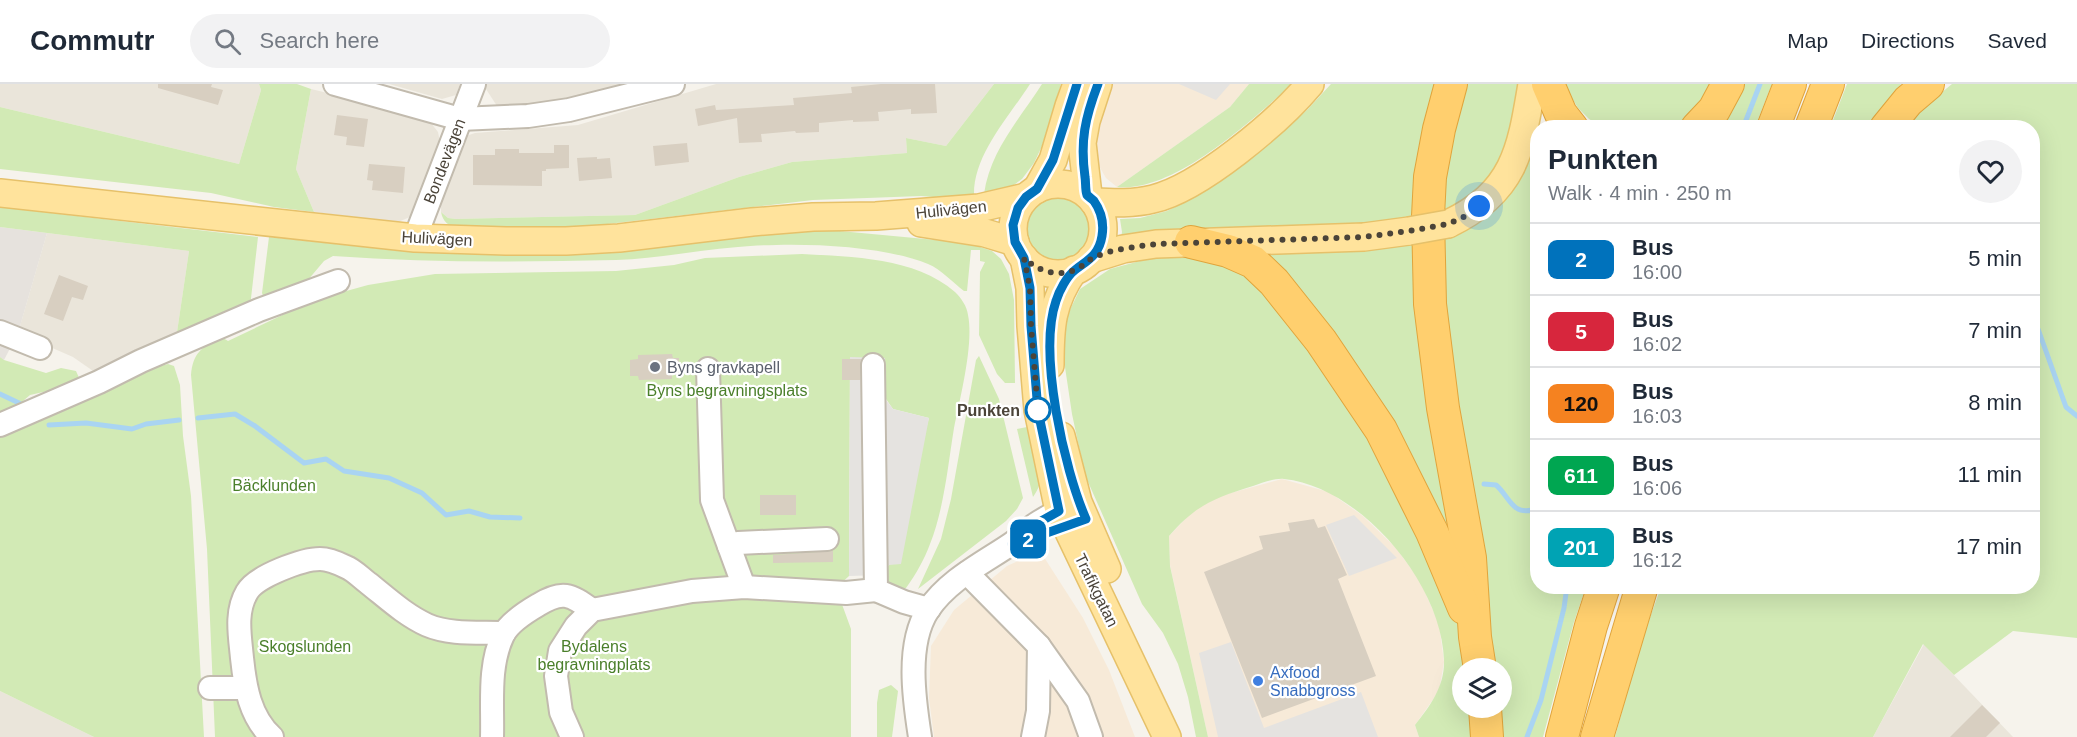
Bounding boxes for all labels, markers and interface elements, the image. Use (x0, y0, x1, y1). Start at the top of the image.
search box (190, 14, 610, 68)
text: Commutr (30, 25, 154, 56)
icon: search (211, 25, 244, 58)
text: Search here (259, 28, 379, 53)
text: Map (1787, 29, 1828, 52)
text: Directions (1861, 29, 1954, 52)
text: Saved (1987, 29, 2047, 52)
street label: Bondevägen (420, 116, 469, 206)
button: heart (1959, 140, 2022, 203)
text: Punkten (1548, 144, 1658, 175)
text: Walk · 4 min · 250 m (1548, 182, 1732, 204)
your location (1464, 191, 1494, 221)
street label: Hulivägen (915, 197, 987, 222)
street label: Hulivägen (401, 228, 473, 249)
text: Bus (1632, 235, 1674, 260)
text: 5 min (1968, 246, 2022, 271)
text: 2 (1575, 248, 1587, 271)
text: 16:00 (1632, 261, 1682, 283)
text: Bus (1632, 307, 1674, 332)
text: 7 min (1968, 318, 2022, 343)
text: 5 (1575, 320, 1587, 343)
text: 16:02 (1632, 333, 1682, 355)
place label: Byns gravkapell (667, 359, 780, 376)
marker: Byns gravkapell (648, 360, 662, 374)
text: Bus (1632, 379, 1674, 404)
park label: Byns begravningsplats (647, 382, 807, 399)
text: 8 min (1968, 390, 2022, 415)
text: 120 (1563, 392, 1599, 415)
marker: Punkten (1025, 397, 1051, 423)
place label: Punkten (957, 402, 1020, 419)
text: 16:03 (1632, 405, 1682, 427)
text: Bus (1632, 451, 1674, 476)
text: 11 min (1958, 462, 2022, 487)
text: 611 (1564, 464, 1598, 487)
park label: Bäcklunden (232, 477, 316, 494)
text: 16:06 (1632, 477, 1682, 499)
line badge: 2 (1008, 520, 1048, 558)
text: Bus (1632, 523, 1674, 548)
text: 2 (1022, 528, 1034, 551)
text: 17 min (1956, 534, 2022, 559)
text: 201 (1563, 536, 1599, 559)
text: 16:12 (1632, 549, 1682, 571)
street label: Trafikgatan (1071, 551, 1122, 630)
park label: Skogslunden (259, 638, 351, 655)
park label: Bydalens begravningplats (538, 638, 650, 673)
map controls (1452, 658, 1512, 718)
button: layers (1452, 658, 1512, 718)
place label: Axfood Snabbgross (1270, 664, 1355, 699)
marker: Axfood Snabbgross (1251, 674, 1265, 688)

